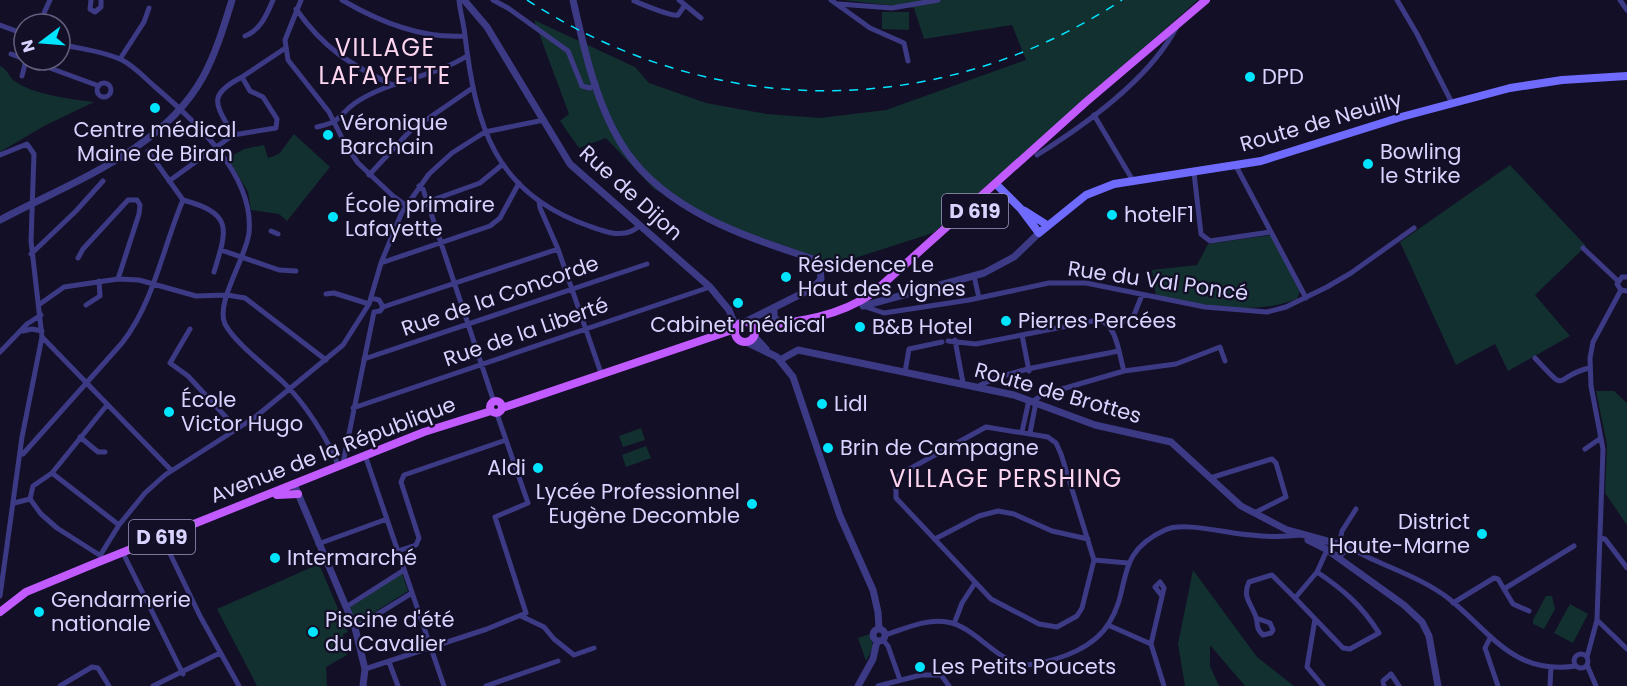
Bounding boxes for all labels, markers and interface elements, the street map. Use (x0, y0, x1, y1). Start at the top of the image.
north arrow (12, 12, 72, 72)
district label: VILLAGE LAFAYETTE (319, 31, 451, 92)
text: N (15, 37, 41, 55)
place label: DPD (1262, 62, 1304, 91)
marker: DPD (1243, 70, 1257, 84)
street label: Route de Neuilly (1236, 84, 1405, 159)
marker: Centre médical Maine de Biran (148, 101, 162, 115)
place label: Véronique Barchain (340, 108, 448, 161)
place label: Centre médical Maine de Biran (74, 115, 236, 168)
marker: Véronique Barchain (321, 128, 335, 142)
place label: Bowling le Strike (1380, 137, 1462, 190)
street label: Rue de Dijon (573, 138, 689, 247)
marker: Bowling le Strike (1361, 157, 1375, 171)
place label: École primaire Lafayette (345, 190, 495, 243)
road number: D 619 (942, 194, 1008, 228)
place label: hotelF1 (1124, 200, 1194, 229)
marker: hotelF1 (1105, 208, 1119, 222)
marker: École primaire Lafayette (326, 210, 340, 224)
street label: Rue de la Concorde (397, 248, 602, 343)
place label: Résidence Le Haut des vignes (798, 250, 966, 303)
street label: Rue du Val Poncé (1066, 253, 1250, 308)
marker: Résidence Le Haut des vignes (779, 270, 793, 284)
street label: Rue de la Liberté (440, 290, 612, 373)
marker: Cabinet médical (731, 296, 745, 310)
place label: Pierres Percées (1018, 306, 1176, 335)
place label: Cabinet médical (650, 310, 826, 339)
place label: B&B Hotel (872, 312, 973, 341)
marker: Pierres Percées (999, 314, 1013, 328)
marker: B&B Hotel (853, 320, 867, 334)
street label: Route de Brottes (971, 355, 1145, 430)
place label: École Victor Hugo (181, 385, 303, 438)
street label: Avenue de la République (206, 389, 460, 510)
place label: Lidl (834, 389, 868, 418)
marker: Lidl (815, 397, 829, 411)
marker: École Victor Hugo (162, 405, 176, 419)
place label: Brin de Campagne (840, 433, 1039, 462)
marker: Brin de Campagne (821, 441, 835, 455)
place label: Aldi (487, 453, 526, 482)
marker: Aldi (531, 461, 545, 475)
district label: VILLAGE PERSHING (889, 462, 1123, 495)
place label: Lycée Professionnel Eugène Decomble (536, 477, 740, 530)
marker: Lycée Professionnel Eugène Decomble (745, 497, 759, 511)
place label: District Haute-Marne (1329, 507, 1470, 560)
road number: D 619 (129, 520, 195, 554)
marker: District Haute-Marne (1475, 527, 1489, 541)
place label: Intermarché (287, 543, 417, 572)
marker: Intermarché (268, 551, 282, 565)
place label: Gendarmerie nationale (51, 585, 191, 638)
marker: Gendarmerie nationale (32, 605, 46, 619)
place label: Piscine d'été du Cavalier (325, 605, 455, 658)
marker: Piscine d'été du Cavalier (306, 625, 320, 639)
place label: Les Petits Poucets (932, 652, 1116, 681)
marker: Les Petits Poucets (913, 660, 927, 674)

